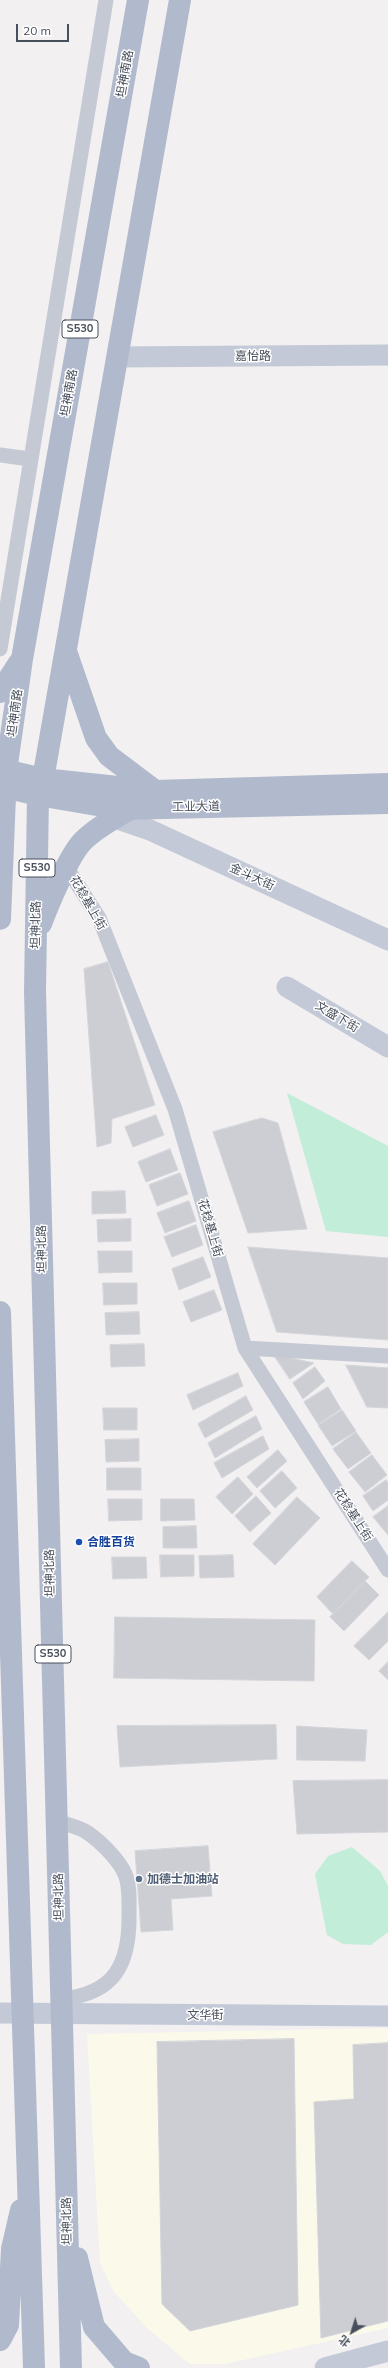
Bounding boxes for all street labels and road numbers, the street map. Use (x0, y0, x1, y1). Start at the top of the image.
street label: 坦神南路 (114, 49, 136, 99)
road number: S530 (62, 320, 98, 338)
street label: 嘉怡路 (235, 349, 271, 363)
street label: 坦神南路 (58, 368, 80, 418)
street label: 坦神南路 (5, 688, 25, 738)
street label: 工业大道 (172, 799, 220, 815)
road number: S530 (19, 859, 55, 877)
street label: 金斗大街 (227, 860, 277, 894)
street label: 花稔基上街 (67, 873, 109, 933)
street label: 坦神北路 (28, 901, 44, 949)
street label: 文盛下街 (313, 998, 361, 1036)
street label: 花稔基上街 (195, 1197, 225, 1259)
street label: 坦神北路 (34, 1225, 50, 1273)
street label: 花稔基上街 (331, 1486, 375, 1544)
street label: 坦神北路 (42, 1549, 58, 1597)
road number: S530 (35, 1645, 71, 1663)
street label: 坦神北路 (51, 1873, 67, 1921)
street label: 文华街 (187, 2008, 223, 2022)
street label: 坦神北路 (59, 2197, 75, 2245)

